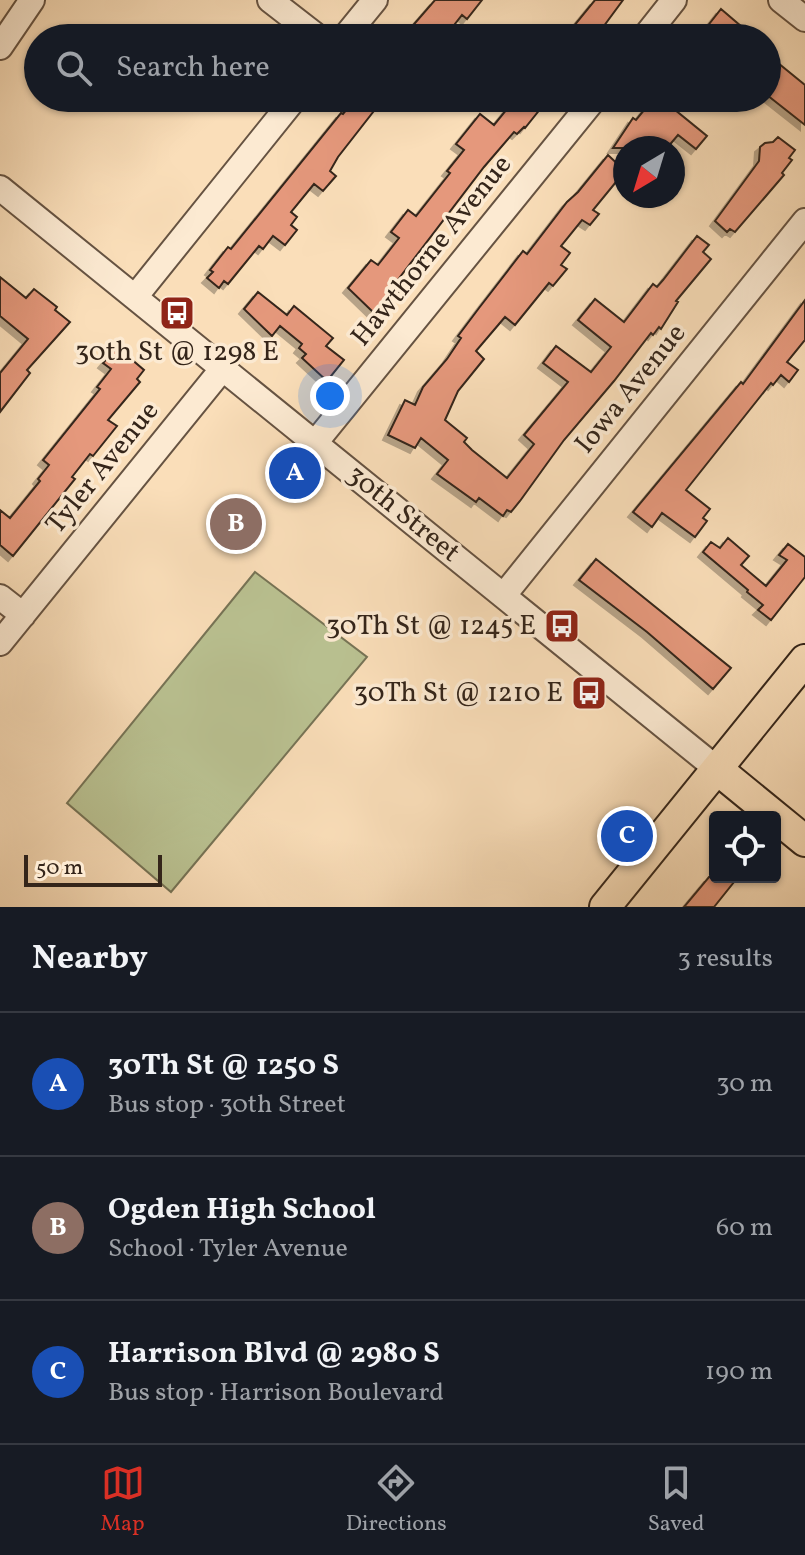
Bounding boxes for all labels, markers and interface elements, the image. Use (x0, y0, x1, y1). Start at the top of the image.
search box (24, 24, 781, 112)
icon: search (52, 46, 96, 90)
text: Search here (116, 47, 270, 89)
north arrow (613, 136, 685, 208)
street label: Hawthorne Avenue (343, 147, 521, 355)
bus stop icon: 30th St @ 1298 E (158, 294, 196, 332)
street label: Iowa Avenue (566, 316, 696, 462)
place label: 30th St @ 1298 E (75, 333, 279, 372)
your location (310, 376, 350, 416)
street label: Tyler Avenue (37, 393, 169, 543)
pin: A (269, 443, 321, 503)
street label: 30th Street (338, 456, 468, 572)
pin: B (210, 494, 262, 554)
place label: 30Th St @ 1245 E (326, 607, 536, 646)
bus stop icon: 30Th St @ 1245 E (543, 607, 581, 645)
place label: 30Th St @ 1210 E (354, 674, 563, 713)
bus stop icon: 30Th St @ 1210 E (570, 674, 608, 712)
pin: C (601, 806, 653, 866)
map controls (709, 811, 781, 883)
button: locate (709, 811, 781, 883)
scale bar (24, 851, 162, 887)
text: 50 m (36, 853, 83, 884)
text: Nearby (32, 936, 148, 983)
text: 3 results (677, 941, 773, 977)
text: 30Th St @ 1250 S (108, 1045, 339, 1087)
text: A (49, 1066, 67, 1102)
text: 30 m (716, 1066, 773, 1102)
text: Bus stop · 30th Street (108, 1087, 346, 1123)
text: Ogden High School (108, 1189, 376, 1231)
text: B (49, 1210, 67, 1246)
text: 60 m (716, 1210, 773, 1246)
text: School · Tyler Avenue (108, 1231, 348, 1267)
text: Harrison Blvd @ 2980 S (108, 1333, 440, 1375)
text: C (50, 1354, 66, 1390)
text: 190 m (705, 1354, 773, 1390)
text: Bus stop · Harrison Boulevard (108, 1375, 444, 1411)
tab: Map (101, 1461, 145, 1540)
tab: Directions (346, 1461, 447, 1540)
tab: Saved (648, 1461, 704, 1540)

